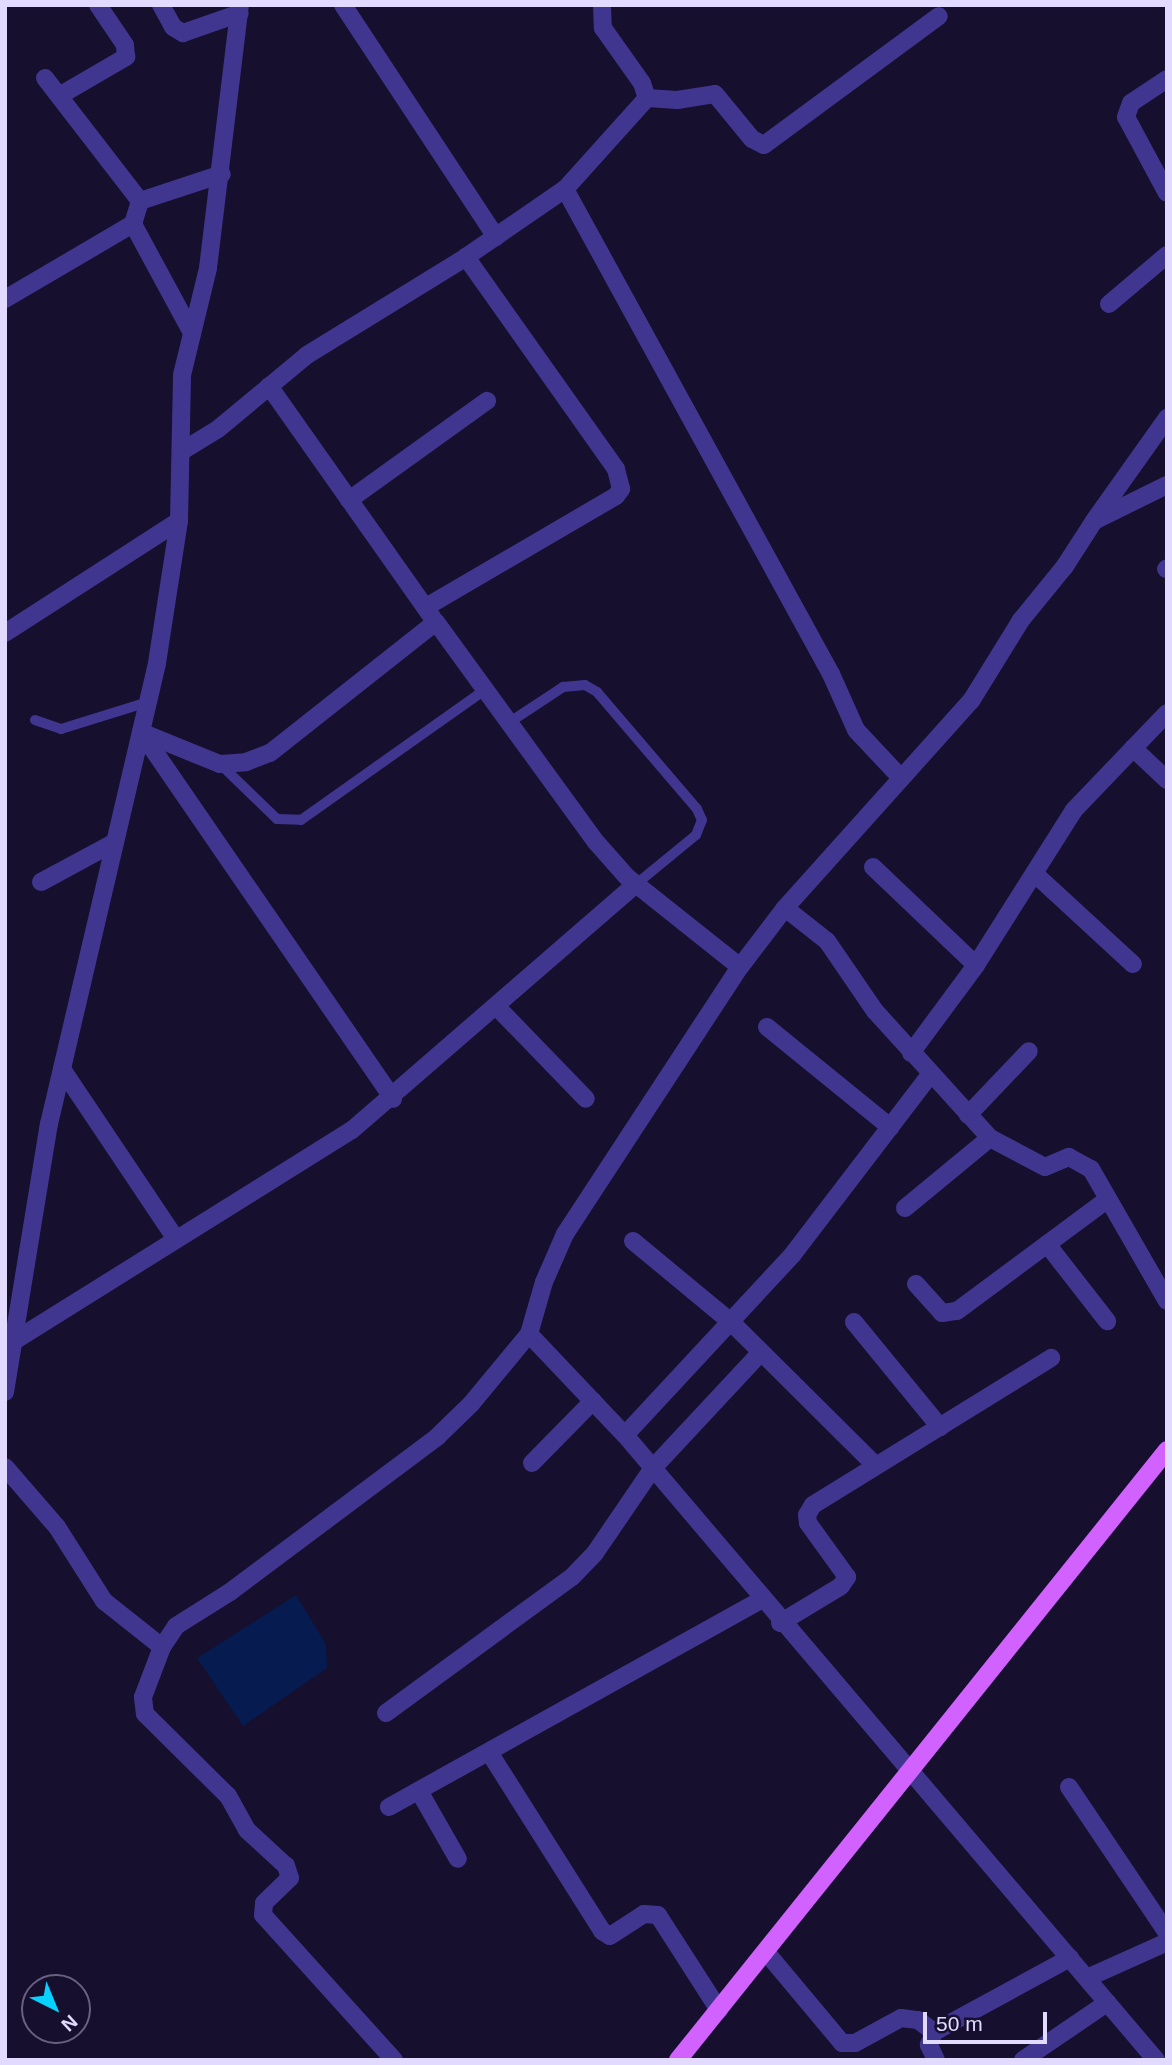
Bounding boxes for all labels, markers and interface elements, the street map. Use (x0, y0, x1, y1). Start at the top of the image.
north arrow (21, 1974, 91, 2044)
scale bar (927, 1998, 1051, 2042)
text: N (57, 2011, 81, 2036)
text: 50 m (936, 2012, 983, 2035)

